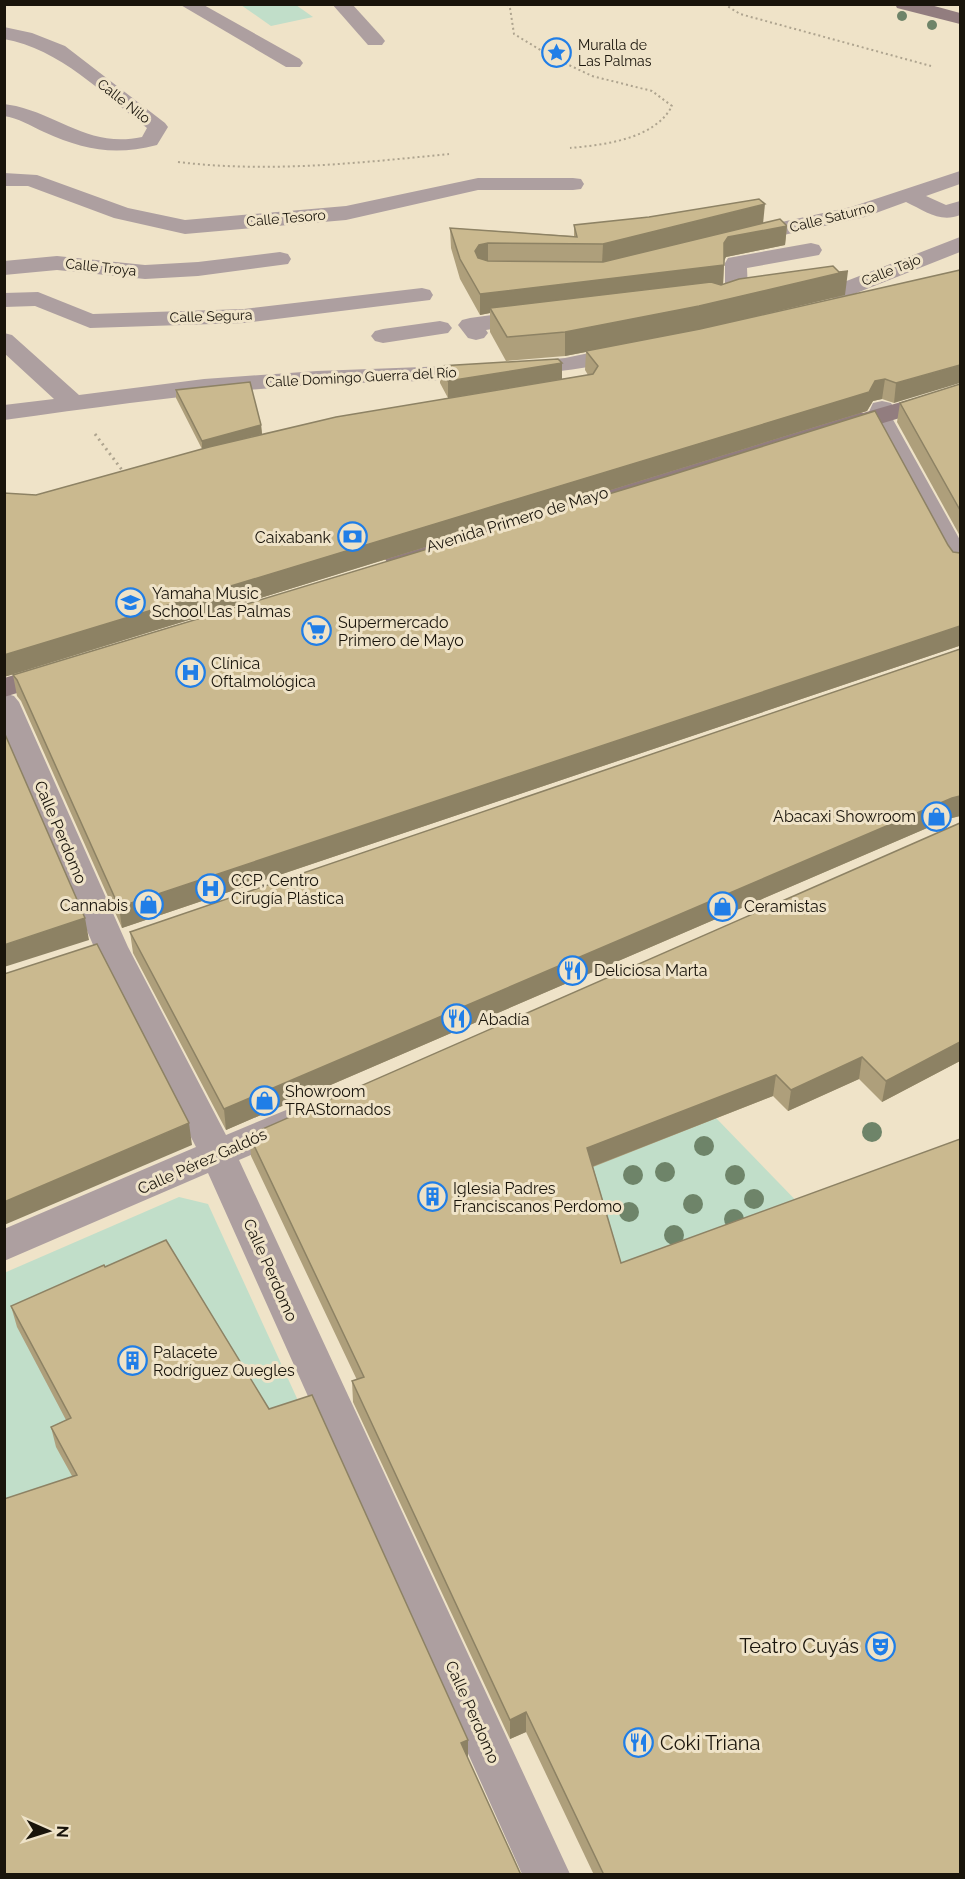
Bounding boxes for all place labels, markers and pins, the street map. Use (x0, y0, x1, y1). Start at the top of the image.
place icon: Muralla de Las Palmas (541, 37, 573, 69)
place label: Muralla de Las Palmas (578, 37, 652, 69)
bank icon: Caixabank (336, 521, 368, 553)
place label: Caixabank (255, 528, 332, 547)
place label: Yamaha Music School Las Palmas (152, 584, 291, 621)
school or university icon: Yamaha Music School Las Palmas (115, 586, 147, 618)
place label: Supermercado Primero de Mayo (338, 613, 464, 650)
supermarket icon: Supermercado Primero de Mayo (301, 615, 333, 647)
place label: Clínica Oftalmológica (211, 654, 316, 691)
hospital icon: Clínica Oftalmológica (174, 656, 206, 688)
shop icon: Abacaxi Showroom (921, 800, 953, 832)
place label: Abacaxi Showroom (773, 807, 916, 826)
place label: CCP, Centro Cirugía Plástica (231, 871, 344, 908)
hospital icon: CCP, Centro Cirugía Plástica (194, 873, 226, 905)
shop icon: Cannabis (133, 889, 165, 921)
shop icon: Ceramistas (707, 890, 739, 922)
place label: Cannabis (60, 896, 128, 915)
place label: Ceramistas (744, 897, 827, 916)
restaurant icon: Deliciosa Marta (557, 954, 589, 986)
place label: Deliciosa Marta (594, 961, 707, 980)
restaurant icon: Abadía (441, 1003, 473, 1035)
place label: Abadía (478, 1010, 530, 1029)
place label: Showroom TRAStornados (285, 1082, 391, 1119)
shop icon: Showroom TRAStornados (248, 1084, 280, 1116)
place label: Iglesia Padres Franciscanos Perdomo (453, 1179, 622, 1216)
building icon: Iglesia Padres Franciscanos Perdomo (416, 1181, 448, 1213)
place label: Palacete Rodríguez Quegles (153, 1343, 295, 1380)
building icon: Palacete Rodríguez Quegles (116, 1345, 148, 1377)
theatre icon: Teatro Cuyás (864, 1630, 896, 1662)
place label: Teatro Cuyás (739, 1634, 859, 1658)
restaurant icon: Coki Triana (623, 1727, 655, 1759)
place label: Coki Triana (660, 1731, 760, 1755)

